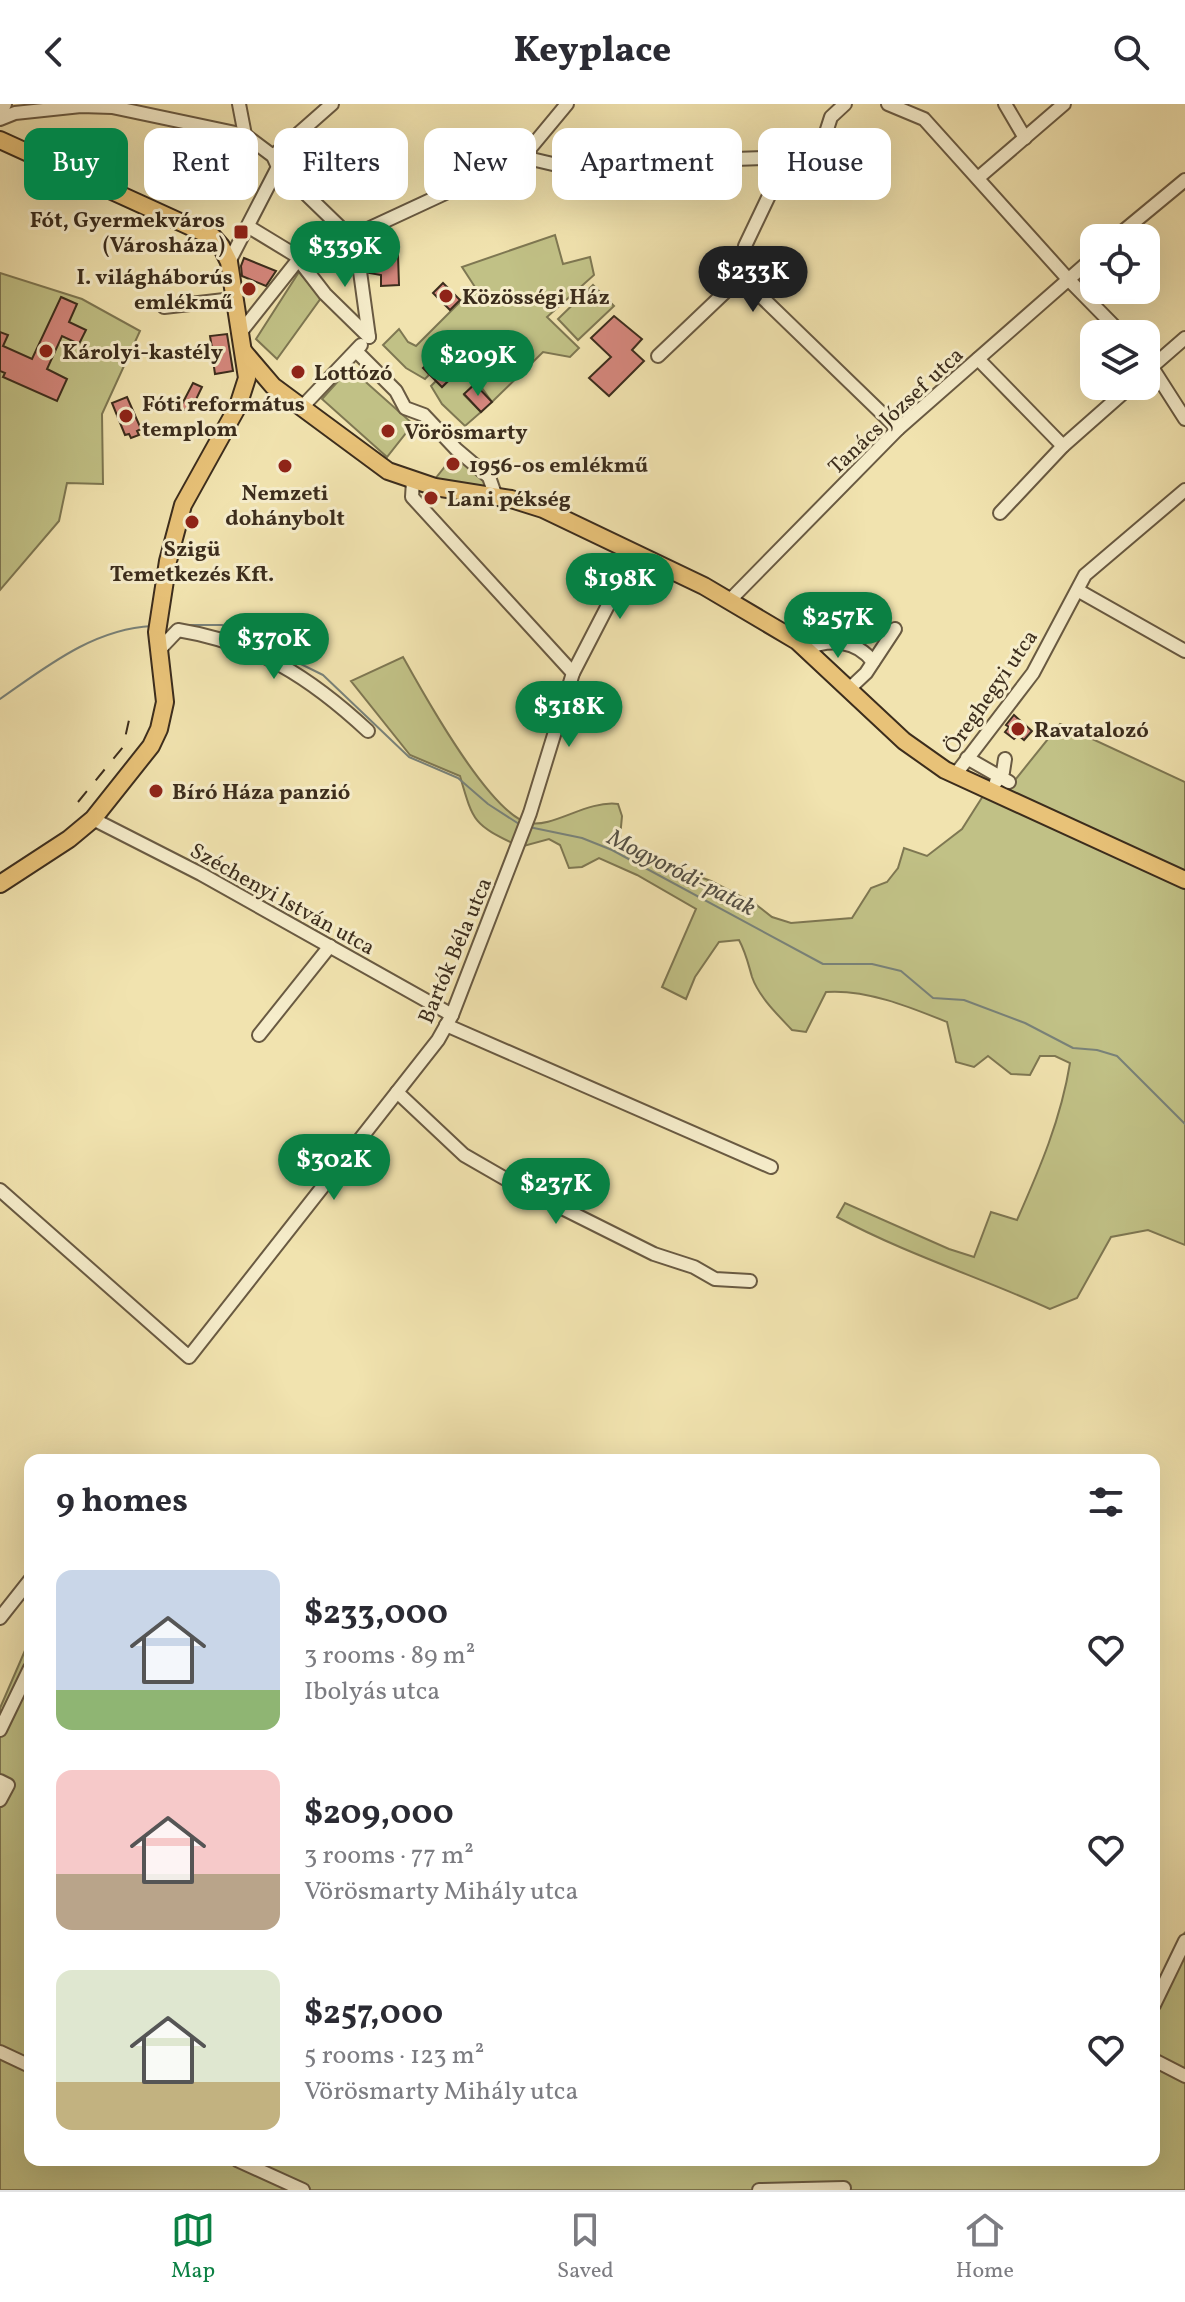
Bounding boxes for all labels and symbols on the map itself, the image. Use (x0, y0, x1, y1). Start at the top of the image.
place label: Fót, Gyermekváros (Városháza) (30, 206, 225, 262)
pin: $339K (289, 221, 401, 289)
marker: Fót, Gyermekváros (Városháza) (232, 223, 250, 241)
pin: $233K (697, 246, 809, 314)
place label: I. világháborús emlékmű (77, 263, 233, 319)
marker: I. világháborús emlékmű (240, 280, 258, 298)
place label: Közösségi Ház (462, 283, 610, 314)
marker: Közösségi Ház (437, 287, 455, 305)
pin: $209K (422, 330, 534, 398)
place label: Károlyi-kastély (62, 338, 224, 369)
street label: Tanács József utca (822, 341, 971, 483)
marker: Károlyi-kastély (37, 342, 55, 360)
place label: Lottózó (314, 359, 393, 390)
marker: Lottózó (289, 363, 307, 381)
place label: Fóti református templom (142, 390, 305, 446)
marker: Fóti református templom (117, 407, 135, 425)
place label: Vörösmarty (404, 418, 528, 449)
marker: Vörösmarty (379, 422, 397, 440)
place label: 1956-os emlékmű (469, 451, 648, 482)
marker: 1956-os emlékmű (444, 455, 462, 473)
marker: Nemzeti dohánybolt (276, 457, 294, 475)
place label: Nemzeti dohánybolt (225, 479, 345, 535)
place label: Lani pékség (447, 485, 571, 516)
marker: Lani pékség (422, 489, 440, 507)
marker: Szigü Temetkezés Kft. (183, 513, 201, 531)
place label: Szigü Temetkezés Kft. (110, 535, 274, 591)
pin: $198K (564, 553, 676, 621)
pin: $257K (782, 592, 894, 660)
pin: $370K (218, 613, 330, 681)
street label: Öreghegyi utca (938, 624, 1046, 761)
pin: $318K (513, 681, 625, 749)
place label: Ravatalozó (1034, 716, 1149, 747)
marker: Ravatalozó (1009, 720, 1027, 738)
place label: Bíró Háza panzió (172, 778, 350, 809)
marker: Bíró Háza panzió (147, 782, 165, 800)
water label: Mogyoródi-patak (600, 821, 761, 926)
street label: Széchenyi István utca (184, 836, 380, 964)
street label: Bartók Béla utca (412, 873, 501, 1029)
pin: $302K (278, 1134, 390, 1202)
pin: $237K (500, 1158, 612, 1226)

